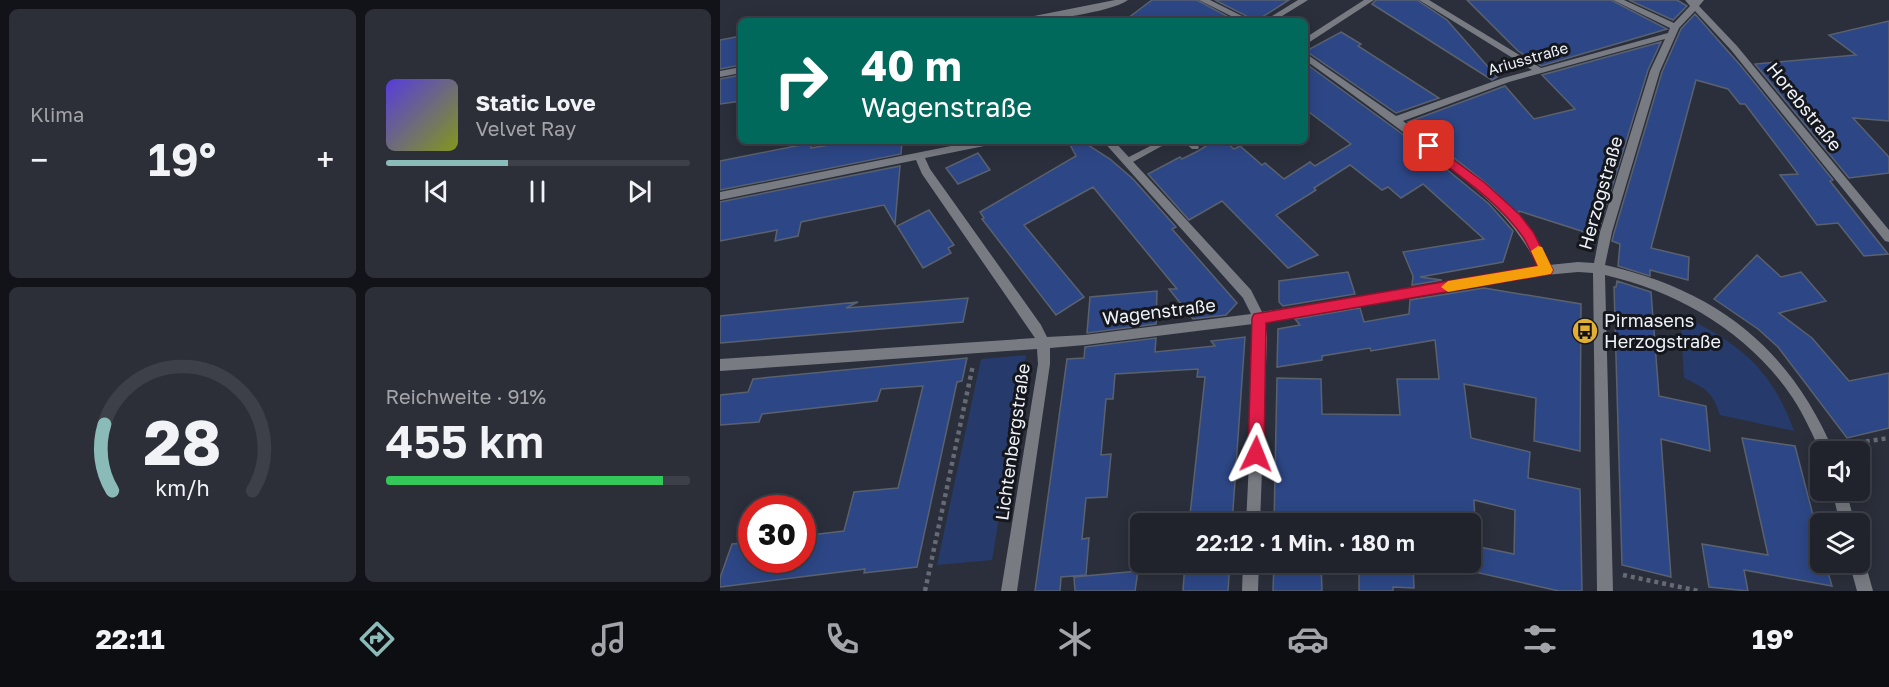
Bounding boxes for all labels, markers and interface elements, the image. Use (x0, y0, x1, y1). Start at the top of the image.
street label: Ariusstraße (1486, 38, 1570, 78)
text: 40 m (861, 40, 962, 90)
icon: right (762, 42, 840, 120)
street label: Horebstraße (1762, 58, 1847, 155)
text: Static Love (476, 89, 596, 116)
text: Wagenstraße (861, 91, 1032, 123)
text: Klima (30, 102, 84, 126)
text: Velvet Ray (476, 116, 576, 140)
pin (1403, 120, 1454, 171)
icon: arrive (1412, 129, 1445, 162)
text: 19° (148, 132, 216, 186)
street label: Herzogstraße (1573, 133, 1627, 252)
text: − (30, 140, 48, 179)
text: + (316, 140, 335, 179)
icon: previous (420, 175, 453, 208)
icon: pause (521, 175, 554, 208)
icon: next (623, 175, 656, 208)
street label: Wagenstraße (1101, 293, 1217, 329)
place label: Pirmasens Herzogstraße (1604, 309, 1721, 352)
bus stop icon: Pirmasens Herzogstraße (1570, 316, 1600, 346)
street label: Lichtenbergstraße (990, 362, 1034, 522)
text: Reichweite · 91% (386, 384, 546, 408)
text: 28 (143, 404, 221, 479)
text: 455 km (386, 414, 544, 468)
position arrow (1224, 422, 1288, 486)
map controls (1810, 441, 1870, 573)
button: sound (1810, 441, 1870, 501)
text: km/h (155, 476, 210, 502)
speed limit sign: 30 (738, 495, 816, 573)
button: layers (1810, 513, 1870, 573)
text: 22:12 · 1 Min. · 180 m (1196, 529, 1415, 556)
icon: directions (356, 618, 398, 660)
icon: music (588, 618, 630, 660)
icon: phone (821, 618, 863, 660)
icon: climate (1054, 618, 1096, 660)
icon: car (1287, 618, 1329, 660)
icon: filters (1519, 618, 1561, 660)
text: 22:11 (95, 623, 165, 655)
text: 19° (1752, 623, 1794, 655)

